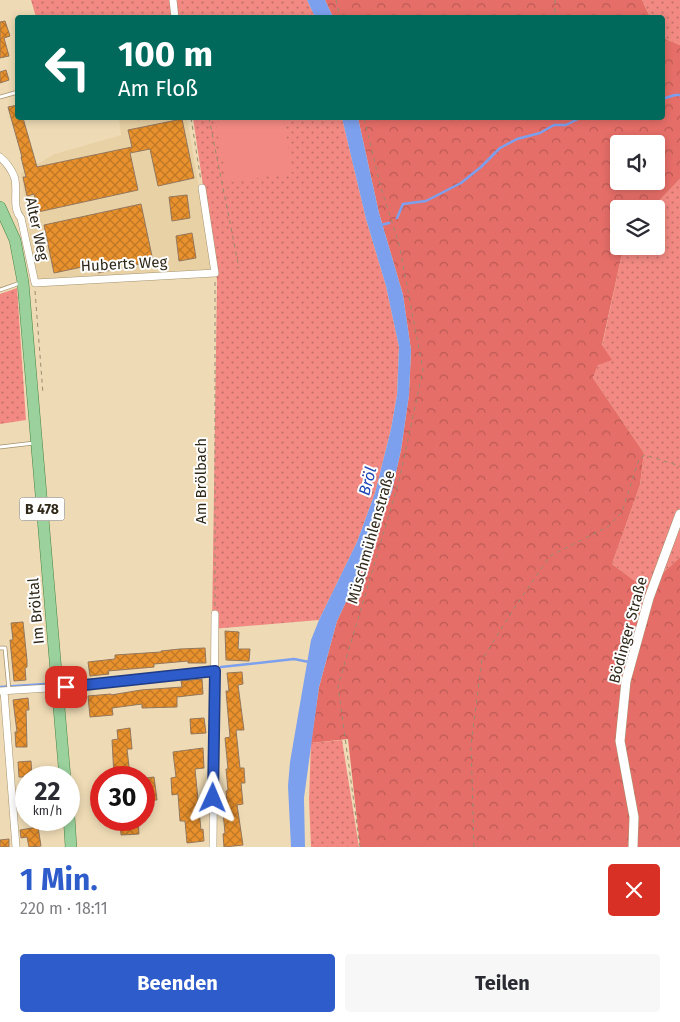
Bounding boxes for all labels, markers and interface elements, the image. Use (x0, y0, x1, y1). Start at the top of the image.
text: 100 m (118, 33, 213, 75)
icon: left (35, 35, 100, 100)
text: Am Floß (118, 75, 198, 102)
map controls (610, 135, 665, 255)
button: sound (610, 135, 665, 190)
street label: Alter Weg (22, 196, 53, 263)
button: layers (610, 200, 665, 255)
street label: Huberts Weg (80, 253, 168, 275)
street label: Am Brölbach (192, 438, 210, 524)
water label: Bröl (355, 465, 380, 498)
street label: Müschmühlenstraße (343, 468, 399, 606)
road number: B 478 (20, 498, 64, 520)
street label: Bödinger Straße (605, 575, 651, 685)
street label: Im Bröltal (24, 576, 48, 645)
pin (45, 666, 87, 708)
icon: arrive (52, 673, 80, 701)
speed limit sign: 30 (90, 766, 155, 831)
position arrow (186, 771, 238, 823)
text: 22 (35, 777, 60, 807)
text: km/h (33, 804, 62, 818)
text: 1 Min. (20, 862, 98, 898)
button: close (608, 864, 660, 916)
text: 220 m · 18:11 (20, 899, 108, 918)
button: Beenden (20, 954, 335, 1012)
button: Teilen (345, 954, 660, 1012)

